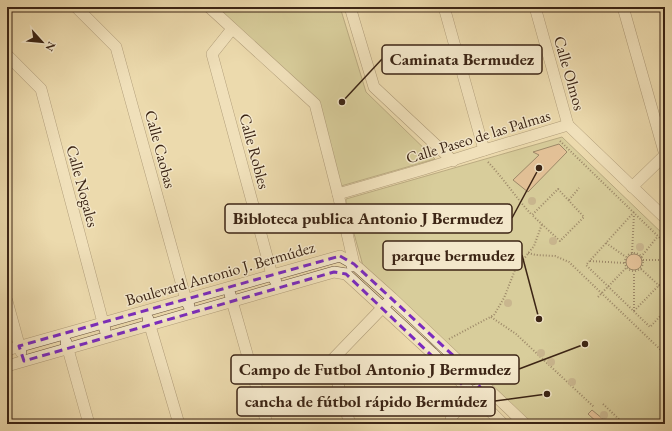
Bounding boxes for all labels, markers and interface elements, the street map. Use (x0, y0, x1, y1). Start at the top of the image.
north arrow (22, 22, 62, 62)
street label: Calle Olmos (549, 33, 590, 113)
text: N (43, 39, 59, 54)
callout: Caminata Bermudez (382, 45, 542, 74)
text: Caminata Bermudez (390, 48, 535, 70)
street label: Calle Paseo de las Palmas (403, 105, 553, 168)
street label: Calle Caobas (140, 108, 181, 190)
street label: Calle Robles (234, 111, 275, 191)
street label: Calle Nogales (61, 143, 104, 229)
callout: Bibloteca publica Antonio J Bermudez (225, 204, 512, 233)
text: Bibloteca publica Antonio J Bermudez (233, 207, 504, 229)
street label: Boulevard Antonio J. Bermúdez (123, 236, 317, 311)
callout: parque bermudez (383, 241, 522, 270)
text: parque bermudez (391, 244, 515, 266)
callout: Campo de Futbol Antonio J Bermudez (231, 355, 519, 384)
text: Campo de Futbol Antonio J Bermudez (239, 358, 511, 380)
callout: cancha de fútbol rápido Bermúdez (237, 387, 495, 416)
text: cancha de fútbol rápido Bermúdez (245, 390, 488, 412)

